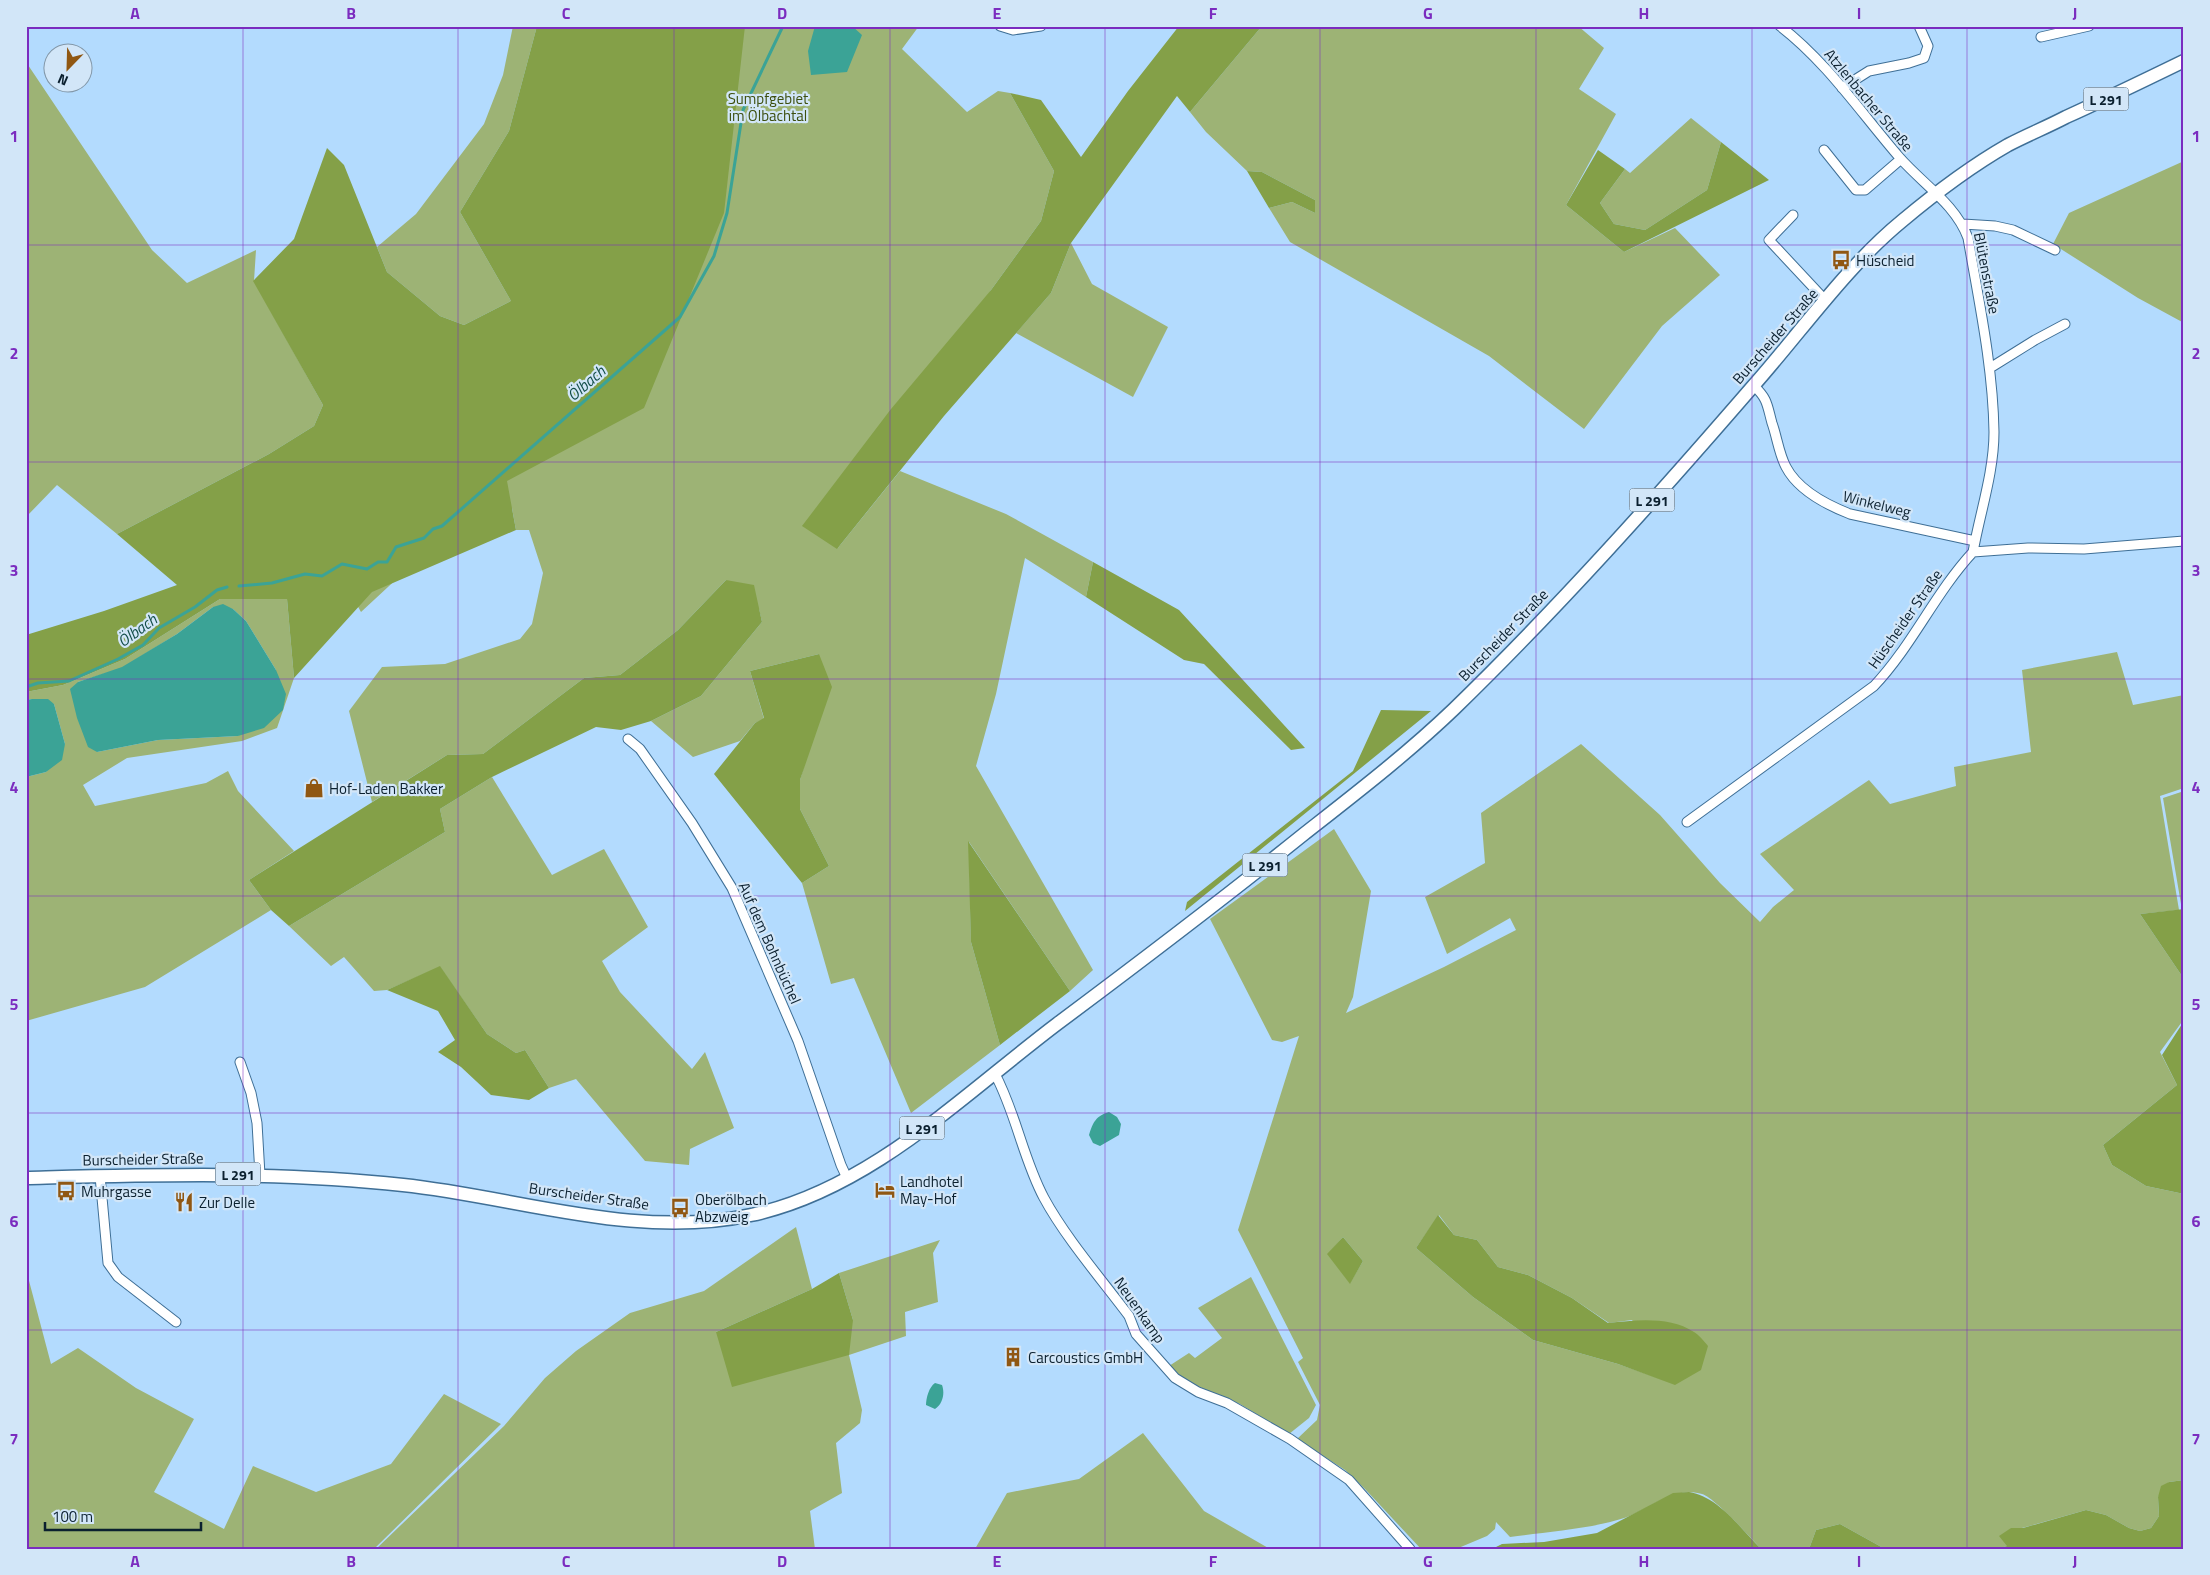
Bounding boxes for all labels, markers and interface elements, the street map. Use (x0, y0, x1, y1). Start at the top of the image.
text: A (130, 1, 140, 25)
text: B (346, 1, 356, 25)
text: C (562, 1, 571, 25)
text: D (777, 1, 787, 25)
text: E (993, 1, 1002, 25)
text: F (1209, 1, 1218, 25)
text: G (1423, 1, 1433, 25)
text: H (1639, 1, 1649, 25)
text: I (1857, 1, 1861, 25)
text: J (2073, 1, 2077, 25)
north arrow (42, 42, 92, 92)
street label: Atzlenbacher Straße (1819, 44, 1919, 156)
text: N (54, 69, 71, 92)
park label: Sumpfgebiet im Ölbachtal (728, 87, 809, 127)
road number: L 291 (2084, 88, 2128, 110)
text: 1 (10, 124, 18, 148)
text: 1 (2192, 124, 2200, 148)
street label: Blütenstraße (1968, 230, 2006, 316)
bus stop icon: Hüscheid (1830, 249, 1852, 271)
place label: Hüscheid (1856, 249, 1914, 272)
street label: Burscheider Straße (1727, 283, 1823, 389)
text: 2 (10, 341, 18, 365)
text: 2 (2192, 341, 2200, 365)
water label: Ölbach (562, 359, 611, 406)
street label: Winkelweg (1841, 484, 1914, 524)
road number: L 291 (1630, 488, 1674, 512)
text: 3 (10, 558, 18, 582)
text: 3 (2192, 558, 2200, 582)
street label: Hüscheider Straße (1862, 565, 1948, 673)
street label: Burscheider Straße (1453, 583, 1553, 687)
water label: Ölbach (112, 607, 163, 653)
text: 4 (10, 775, 19, 799)
text: 4 (2192, 775, 2201, 799)
shop icon: Hof-Laden Bakker (303, 777, 325, 799)
place label: Hof-Laden Bakker (329, 777, 443, 800)
road number: L 291 (1242, 854, 1288, 876)
street label: Auf dem Bohnbüchel (733, 878, 807, 1008)
text: 5 (10, 992, 19, 1016)
text: 5 (2192, 992, 2201, 1016)
road number: L 291 (900, 1116, 944, 1140)
street label: Burscheider Straße (82, 1146, 204, 1172)
road number: L 291 (216, 1162, 260, 1186)
place label: Landhotel May-Hof (900, 1170, 963, 1210)
street label: Burscheider Straße (527, 1176, 651, 1216)
hotel icon: Landhotel May-Hof (874, 1179, 896, 1201)
bus stop icon: Muhrgasse (55, 1180, 77, 1202)
place label: Muhrgasse (81, 1180, 151, 1203)
place label: Oberölbach Abzweig (695, 1188, 767, 1228)
restaurant icon: Zur Delle (173, 1191, 195, 1213)
place label: Zur Delle (199, 1191, 255, 1214)
bus stop icon: Oberölbach Abzweig (669, 1197, 691, 1219)
text: 6 (10, 1209, 19, 1233)
text: 6 (2192, 1209, 2201, 1233)
street label: Neuenkamp (1109, 1272, 1171, 1348)
building icon: Carcoustics GmbH (1002, 1346, 1024, 1368)
place label: Carcoustics GmbH (1028, 1346, 1143, 1369)
text: 7 (10, 1427, 18, 1451)
text: 7 (2192, 1427, 2200, 1451)
scale bar (45, 1500, 201, 1532)
text: 100 m (52, 1505, 93, 1528)
text: A (130, 1549, 140, 1573)
text: B (346, 1549, 356, 1573)
text: C (562, 1549, 571, 1573)
text: D (777, 1549, 787, 1573)
text: E (993, 1549, 1002, 1573)
text: F (1209, 1549, 1218, 1573)
text: G (1423, 1549, 1433, 1573)
text: H (1639, 1549, 1649, 1573)
text: I (1857, 1549, 1861, 1573)
text: J (2073, 1549, 2077, 1573)

